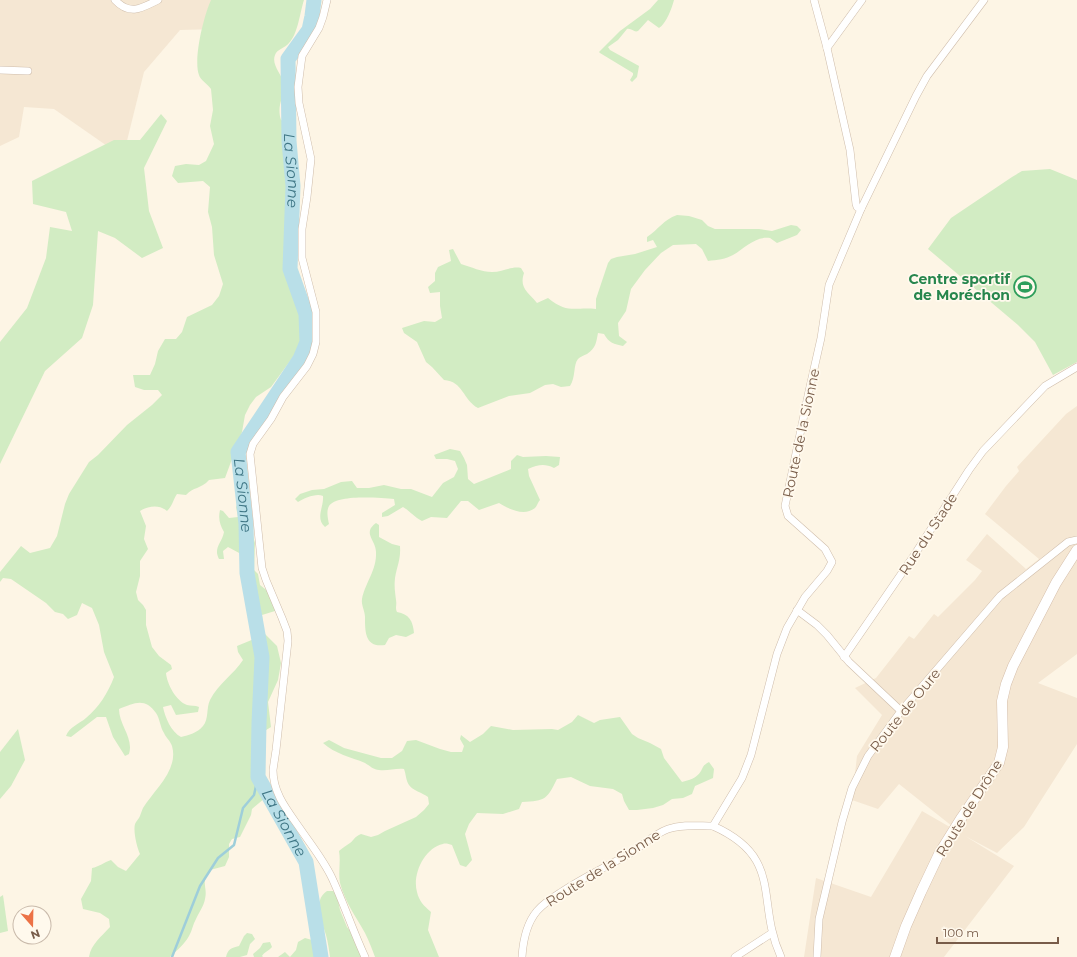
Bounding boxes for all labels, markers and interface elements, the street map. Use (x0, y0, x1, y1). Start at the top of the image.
water label: La Sionne (280, 133, 303, 208)
place label: Centre sportif de Moréchon (909, 270, 1011, 304)
sports icon: Centre sportif de Moréchon (1012, 274, 1038, 300)
street label: Route de la Sionne (779, 367, 823, 499)
water label: La Sionne (230, 457, 256, 533)
street label: Rue du Stade (895, 489, 961, 579)
street label: Route de Oure (866, 665, 944, 755)
street label: Route de Drône (932, 756, 1006, 860)
water label: La Sionne (258, 785, 311, 860)
street label: Route de la Sionne (542, 825, 664, 911)
north arrow (12, 905, 52, 945)
scale bar (937, 919, 1058, 945)
text: 100 m (943, 925, 979, 940)
text: N (29, 926, 42, 942)

